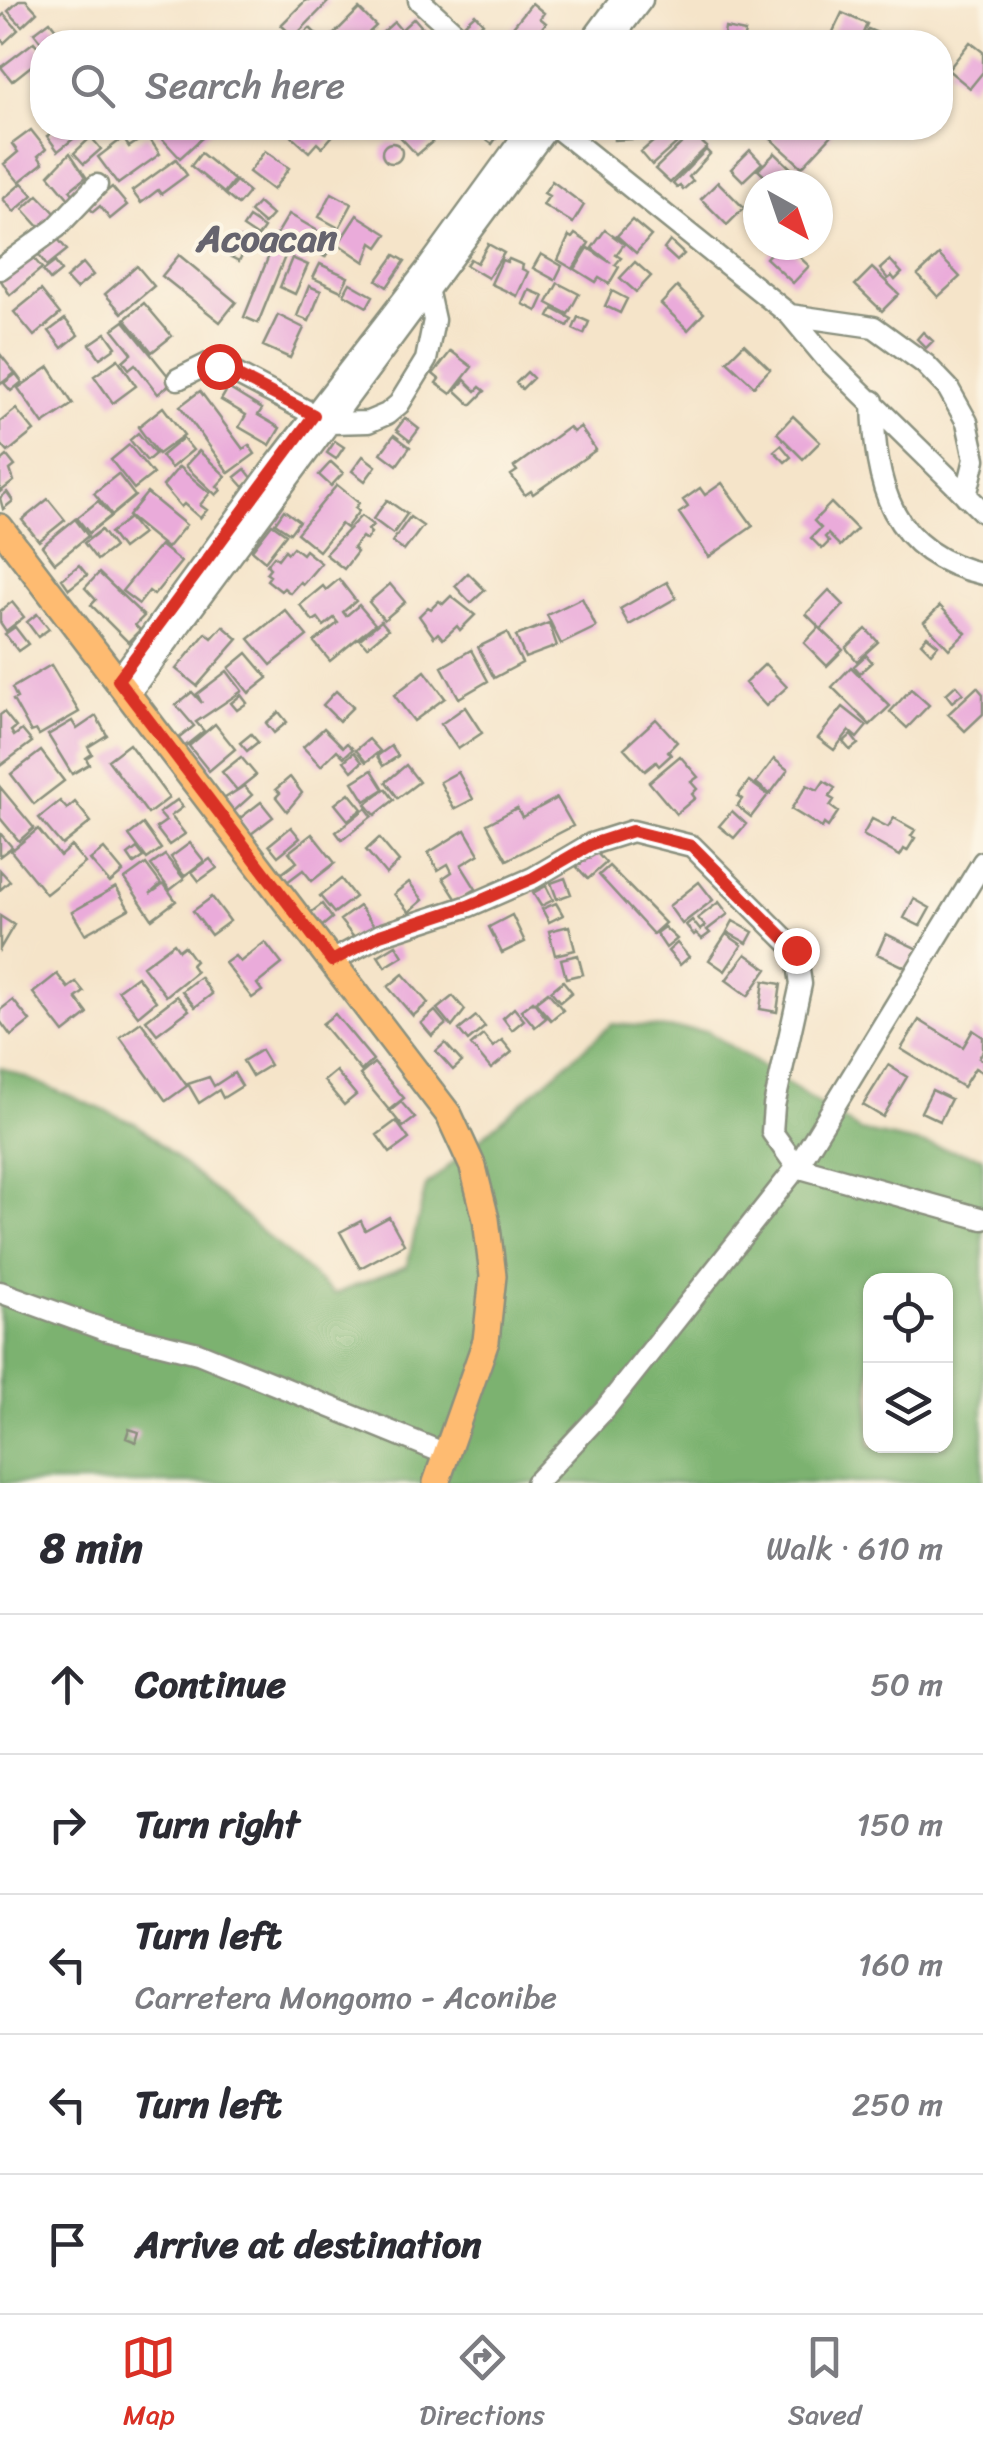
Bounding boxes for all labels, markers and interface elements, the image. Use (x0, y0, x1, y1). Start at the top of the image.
search box (30, 30, 953, 140)
text: Search here (145, 52, 345, 119)
icon: search (65, 58, 120, 113)
north arrow (743, 170, 833, 260)
district label: Acoacan (195, 205, 338, 272)
route start (197, 344, 243, 390)
route end (774, 928, 820, 974)
map controls (863, 1273, 953, 1453)
button: locate (863, 1273, 953, 1363)
button: layers (863, 1363, 953, 1453)
text: 8 min (40, 1511, 143, 1585)
text: Walk · 610 m (766, 1520, 943, 1577)
text: Continue (135, 1651, 286, 1718)
text: 50 m (870, 1656, 943, 1713)
icon: ahead (40, 1657, 95, 1712)
text: Turn right (135, 1791, 300, 1858)
text: 150 m (857, 1796, 943, 1853)
icon: right (40, 1797, 95, 1852)
text: Turn left (135, 1902, 281, 1969)
text: 160 m (858, 1936, 943, 1993)
icon: left (40, 1937, 95, 1992)
text: Carretera Mongomo - Aconibe (135, 1969, 557, 2026)
text: Turn left (135, 2071, 281, 2138)
text: 250 m (852, 2076, 943, 2133)
icon: left (40, 2077, 95, 2132)
text: Arrive at destination (135, 2211, 482, 2278)
icon: arrive (40, 2217, 95, 2272)
tab: Map (121, 2330, 176, 2439)
tab: Directions (419, 2330, 545, 2439)
tab: Saved (788, 2330, 862, 2439)

